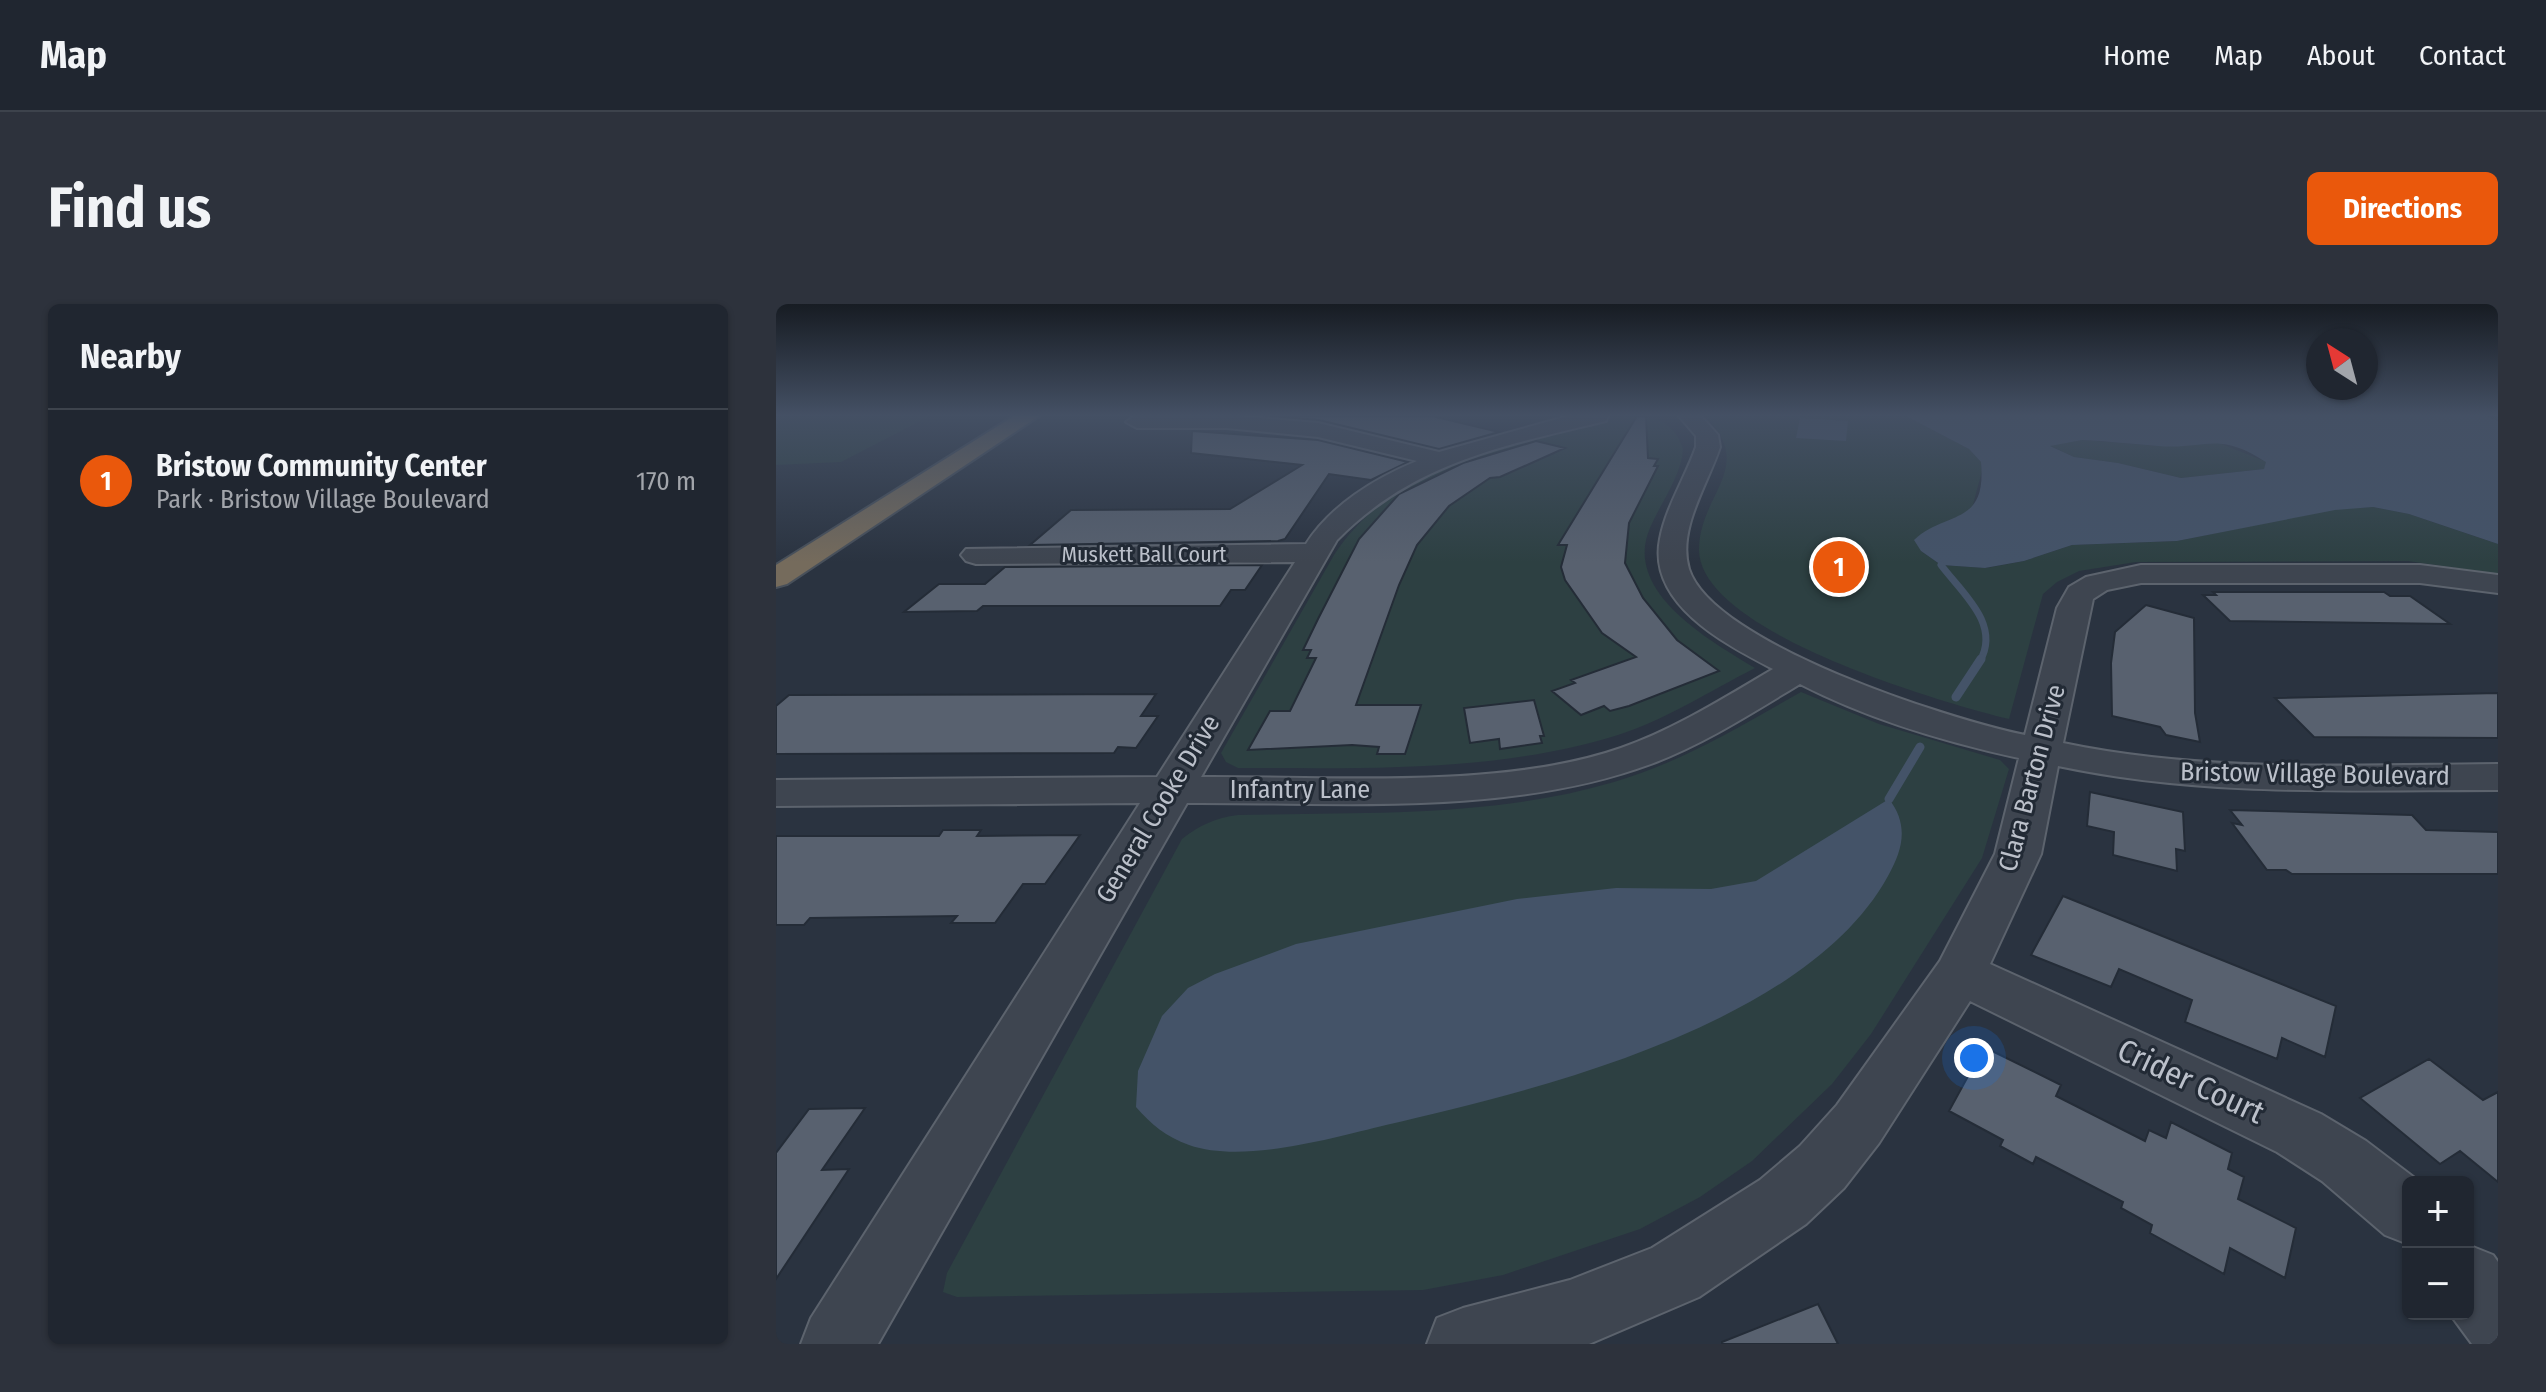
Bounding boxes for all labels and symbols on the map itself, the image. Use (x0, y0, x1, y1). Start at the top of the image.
north arrow (2306, 328, 2378, 400)
pin: 1 (1813, 537, 1865, 597)
street label: Muskett Ball Court (1061, 541, 1227, 568)
street label: Clara Barton Drive (1992, 681, 2072, 875)
street label: General Cooke Drive (1090, 709, 1226, 909)
street label: Bristow Village Boulevard (2180, 756, 2450, 792)
street label: Infantry Lane (1230, 774, 1370, 805)
street label: Crider Court (2112, 1031, 2271, 1132)
your location (1954, 1038, 1994, 1078)

